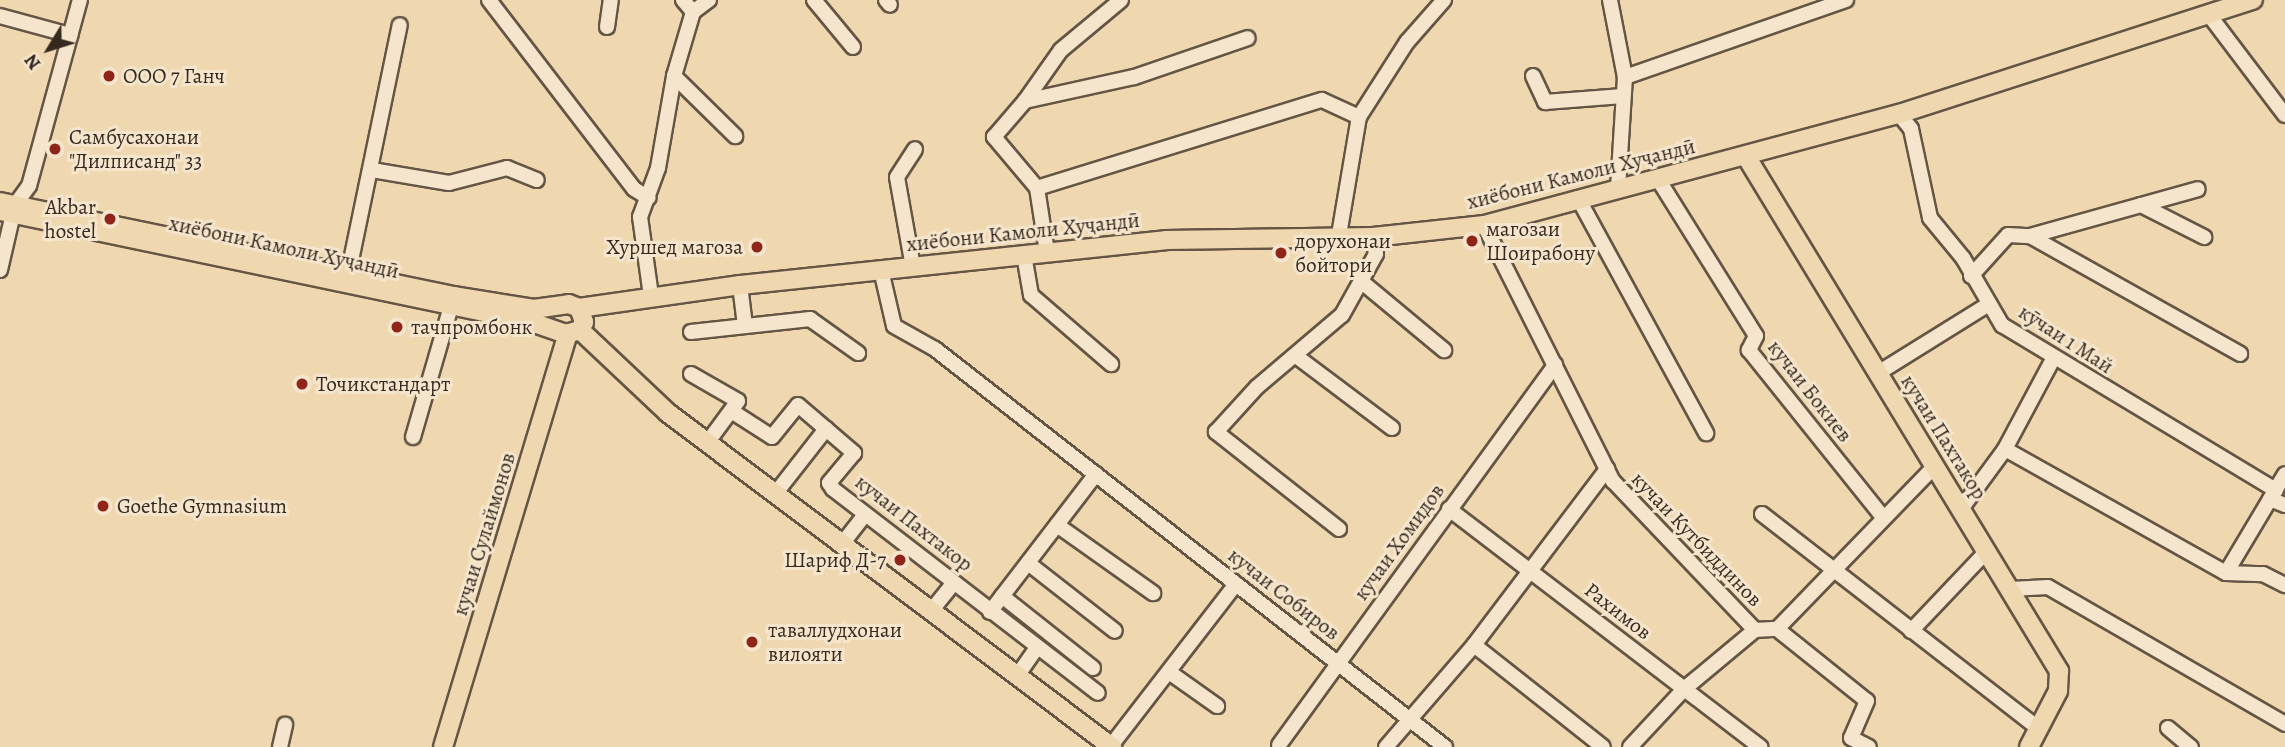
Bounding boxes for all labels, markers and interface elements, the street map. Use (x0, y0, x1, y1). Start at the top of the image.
north arrow (14, 14, 84, 84)
text: N (18, 48, 47, 75)
place label: ООО 7 Ганч (123, 63, 225, 89)
marker: ООО 7 Ганч (101, 68, 117, 84)
place label: Самбусахонаи "Дилписанд" 33 (69, 124, 203, 174)
street label: хиёбони Камоли Хуҷандӣ (1464, 133, 1698, 215)
marker: Самбусахонаи "Дилписанд" 33 (47, 141, 63, 157)
place label: Akbar hostel (44, 194, 96, 244)
street label: хиёбони Камоли Хуҷандӣ (905, 207, 1141, 257)
street label: хиёбони Камоли Хуҷандӣ (167, 210, 401, 284)
marker: Akbar hostel (102, 211, 118, 227)
place label: магозаи Шоирабону (1486, 216, 1595, 266)
place label: дорухонаи бойтори (1295, 228, 1391, 278)
marker: магозаи Шоирабону (1464, 233, 1480, 249)
place label: Хуршед магоза (606, 234, 743, 260)
marker: Хуршед магоза (749, 239, 765, 255)
marker: дорухонаи бойтори (1273, 245, 1289, 261)
street label: кӯчаи 1 Май (2014, 299, 2118, 379)
place label: тачпромбонк (411, 314, 533, 340)
marker: тачпромбонк (389, 319, 405, 335)
street label: кучаи Бокиев (1762, 335, 1858, 447)
street label: кучаи Пахтакор (1896, 370, 1992, 504)
place label: Точикстандарт (316, 371, 450, 397)
marker: Точикстандарт (294, 376, 310, 392)
street label: кучаи Сулаймонов (447, 450, 521, 618)
street label: кучаи Кутбиддинов (1626, 466, 1768, 612)
street label: кучаи Пахтакор (850, 469, 978, 577)
street label: кучаи Хомидов (1348, 479, 1450, 605)
place label: Goethe Gymnasium (117, 493, 287, 519)
marker: Goethe Gymnasium (95, 498, 111, 514)
street label: кучаи Собиров (1223, 543, 1345, 645)
place label: Шариф Д-7 (784, 547, 886, 573)
marker: Шариф Д-7 (892, 552, 908, 568)
street label: Рахимов (1579, 577, 1657, 645)
place label: таваллудхонаи вилояти (768, 617, 902, 667)
marker: таваллудхонаи вилояти (742, 632, 762, 652)

